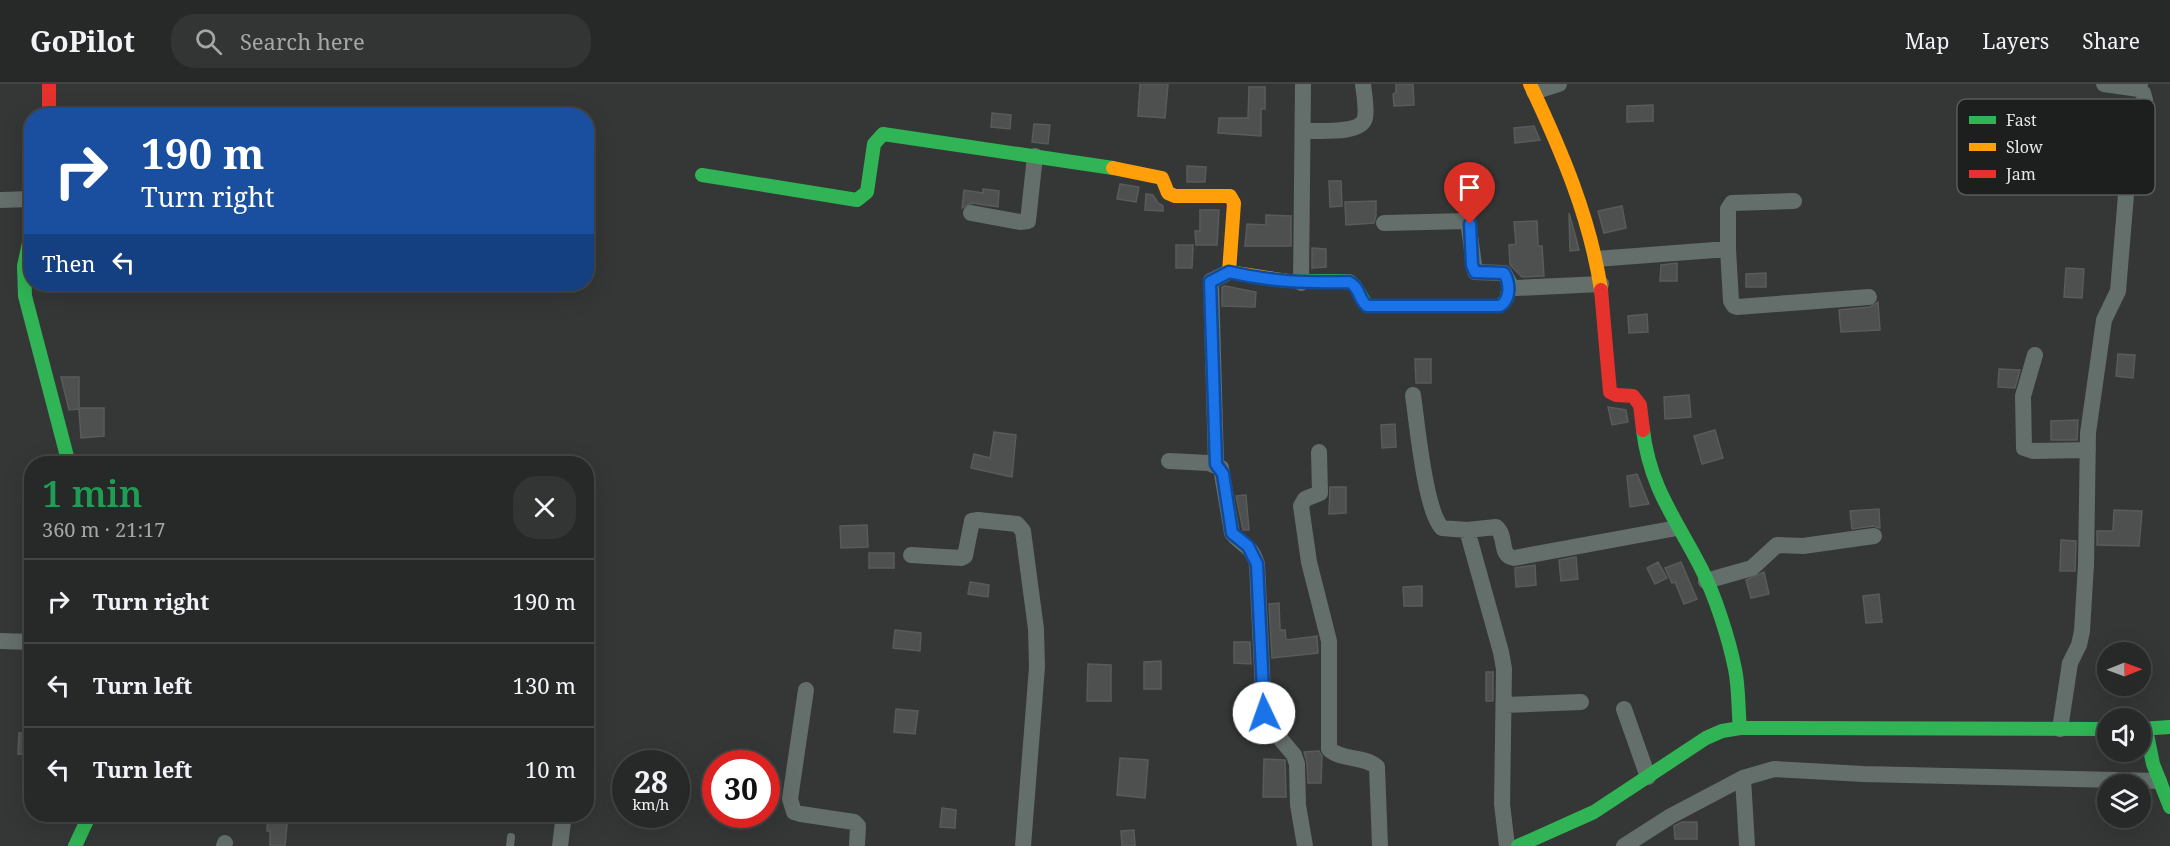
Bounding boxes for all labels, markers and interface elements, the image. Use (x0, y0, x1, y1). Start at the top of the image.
search box (171, 14, 591, 68)
text: GoPilot (30, 22, 135, 60)
icon: search (192, 25, 225, 58)
text: Search here (240, 26, 365, 56)
text: Map (1905, 27, 1949, 55)
text: Layers (1982, 27, 2049, 55)
text: Share (2082, 27, 2140, 55)
legend (1957, 99, 2155, 195)
text: Fast (2006, 109, 2037, 131)
text: 190 m (141, 124, 265, 181)
icon: right (42, 132, 120, 210)
text: Slow (2006, 136, 2043, 158)
pin (1444, 162, 1495, 224)
text: Jam (2005, 163, 2036, 185)
icon: arrive (1453, 171, 1486, 204)
text: Turn right (141, 178, 274, 215)
icon: left (107, 246, 140, 279)
text: Then (42, 248, 95, 278)
text: 1 min (42, 469, 143, 518)
button: close (513, 476, 576, 539)
text: 360 m · 21:17 (42, 516, 165, 543)
icon: right (42, 585, 75, 618)
text: Turn right (93, 586, 209, 616)
text: 190 m (513, 586, 576, 616)
north arrow (2097, 642, 2151, 696)
map controls (2097, 642, 2151, 828)
icon: left (42, 669, 75, 702)
text: Turn left (93, 670, 192, 700)
text: 130 m (513, 670, 576, 700)
position arrow (1232, 681, 1296, 745)
button: sound (2097, 708, 2151, 762)
speed limit sign: 30 (702, 750, 780, 828)
icon: left (42, 753, 75, 786)
text: Turn left (93, 754, 192, 784)
text: 10 m (525, 754, 576, 784)
text: 28 (634, 761, 668, 802)
button: layers (2097, 774, 2151, 828)
text: km/h (633, 794, 669, 814)

